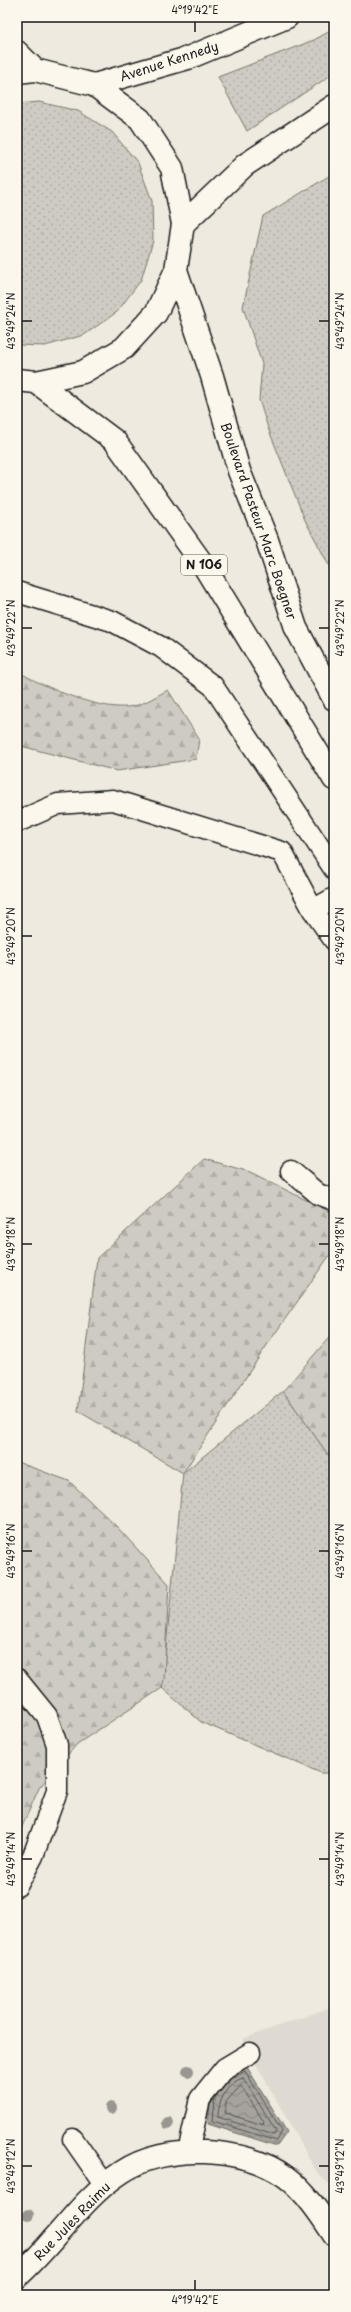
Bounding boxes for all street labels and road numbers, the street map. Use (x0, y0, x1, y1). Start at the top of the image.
street label: Avenue Kennedy (117, 36, 220, 85)
street label: Boulevard Pasteur Marc Boegner (217, 420, 303, 623)
road number: N 106 (181, 555, 227, 575)
street label: Rue Jules Raimu (29, 2177, 114, 2264)

